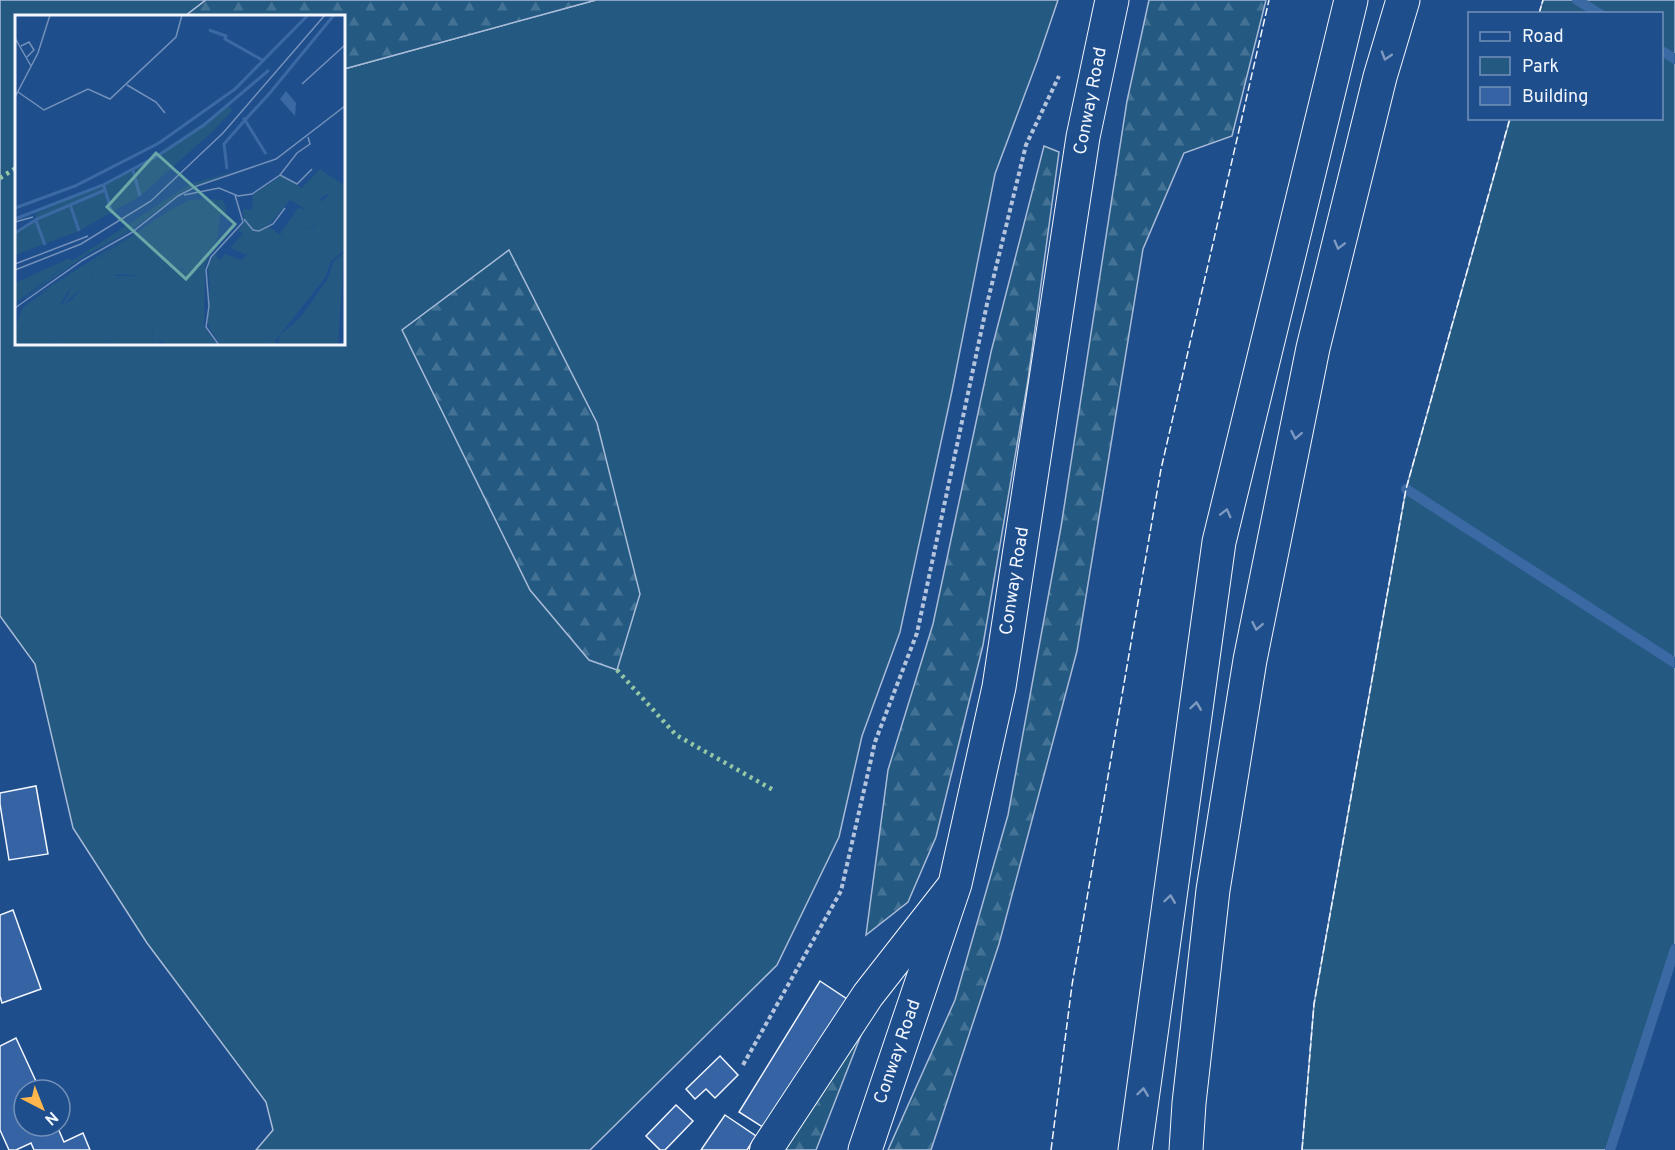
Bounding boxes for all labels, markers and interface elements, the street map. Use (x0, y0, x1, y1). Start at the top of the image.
legend (1468, 12, 1663, 120)
inset map (15, 15, 345, 345)
text: Road (1522, 26, 1564, 49)
street label: Conway Road (1069, 45, 1113, 157)
one-way arrow (1381, 50, 1393, 61)
text: Park (1522, 56, 1559, 79)
text: Building (1522, 86, 1588, 109)
one-way arrow (1333, 240, 1346, 250)
one-way arrow (1290, 430, 1303, 440)
one-way arrow (1218, 508, 1231, 518)
street label: Conway Road (995, 525, 1035, 637)
one-way arrow (1251, 621, 1264, 631)
one-way arrow (1190, 701, 1202, 710)
one-way arrow (1163, 894, 1175, 903)
street label: Conway Road (869, 997, 927, 1107)
north arrow (12, 1078, 72, 1138)
one-way arrow (1137, 1087, 1149, 1097)
text: N (40, 1106, 62, 1129)

